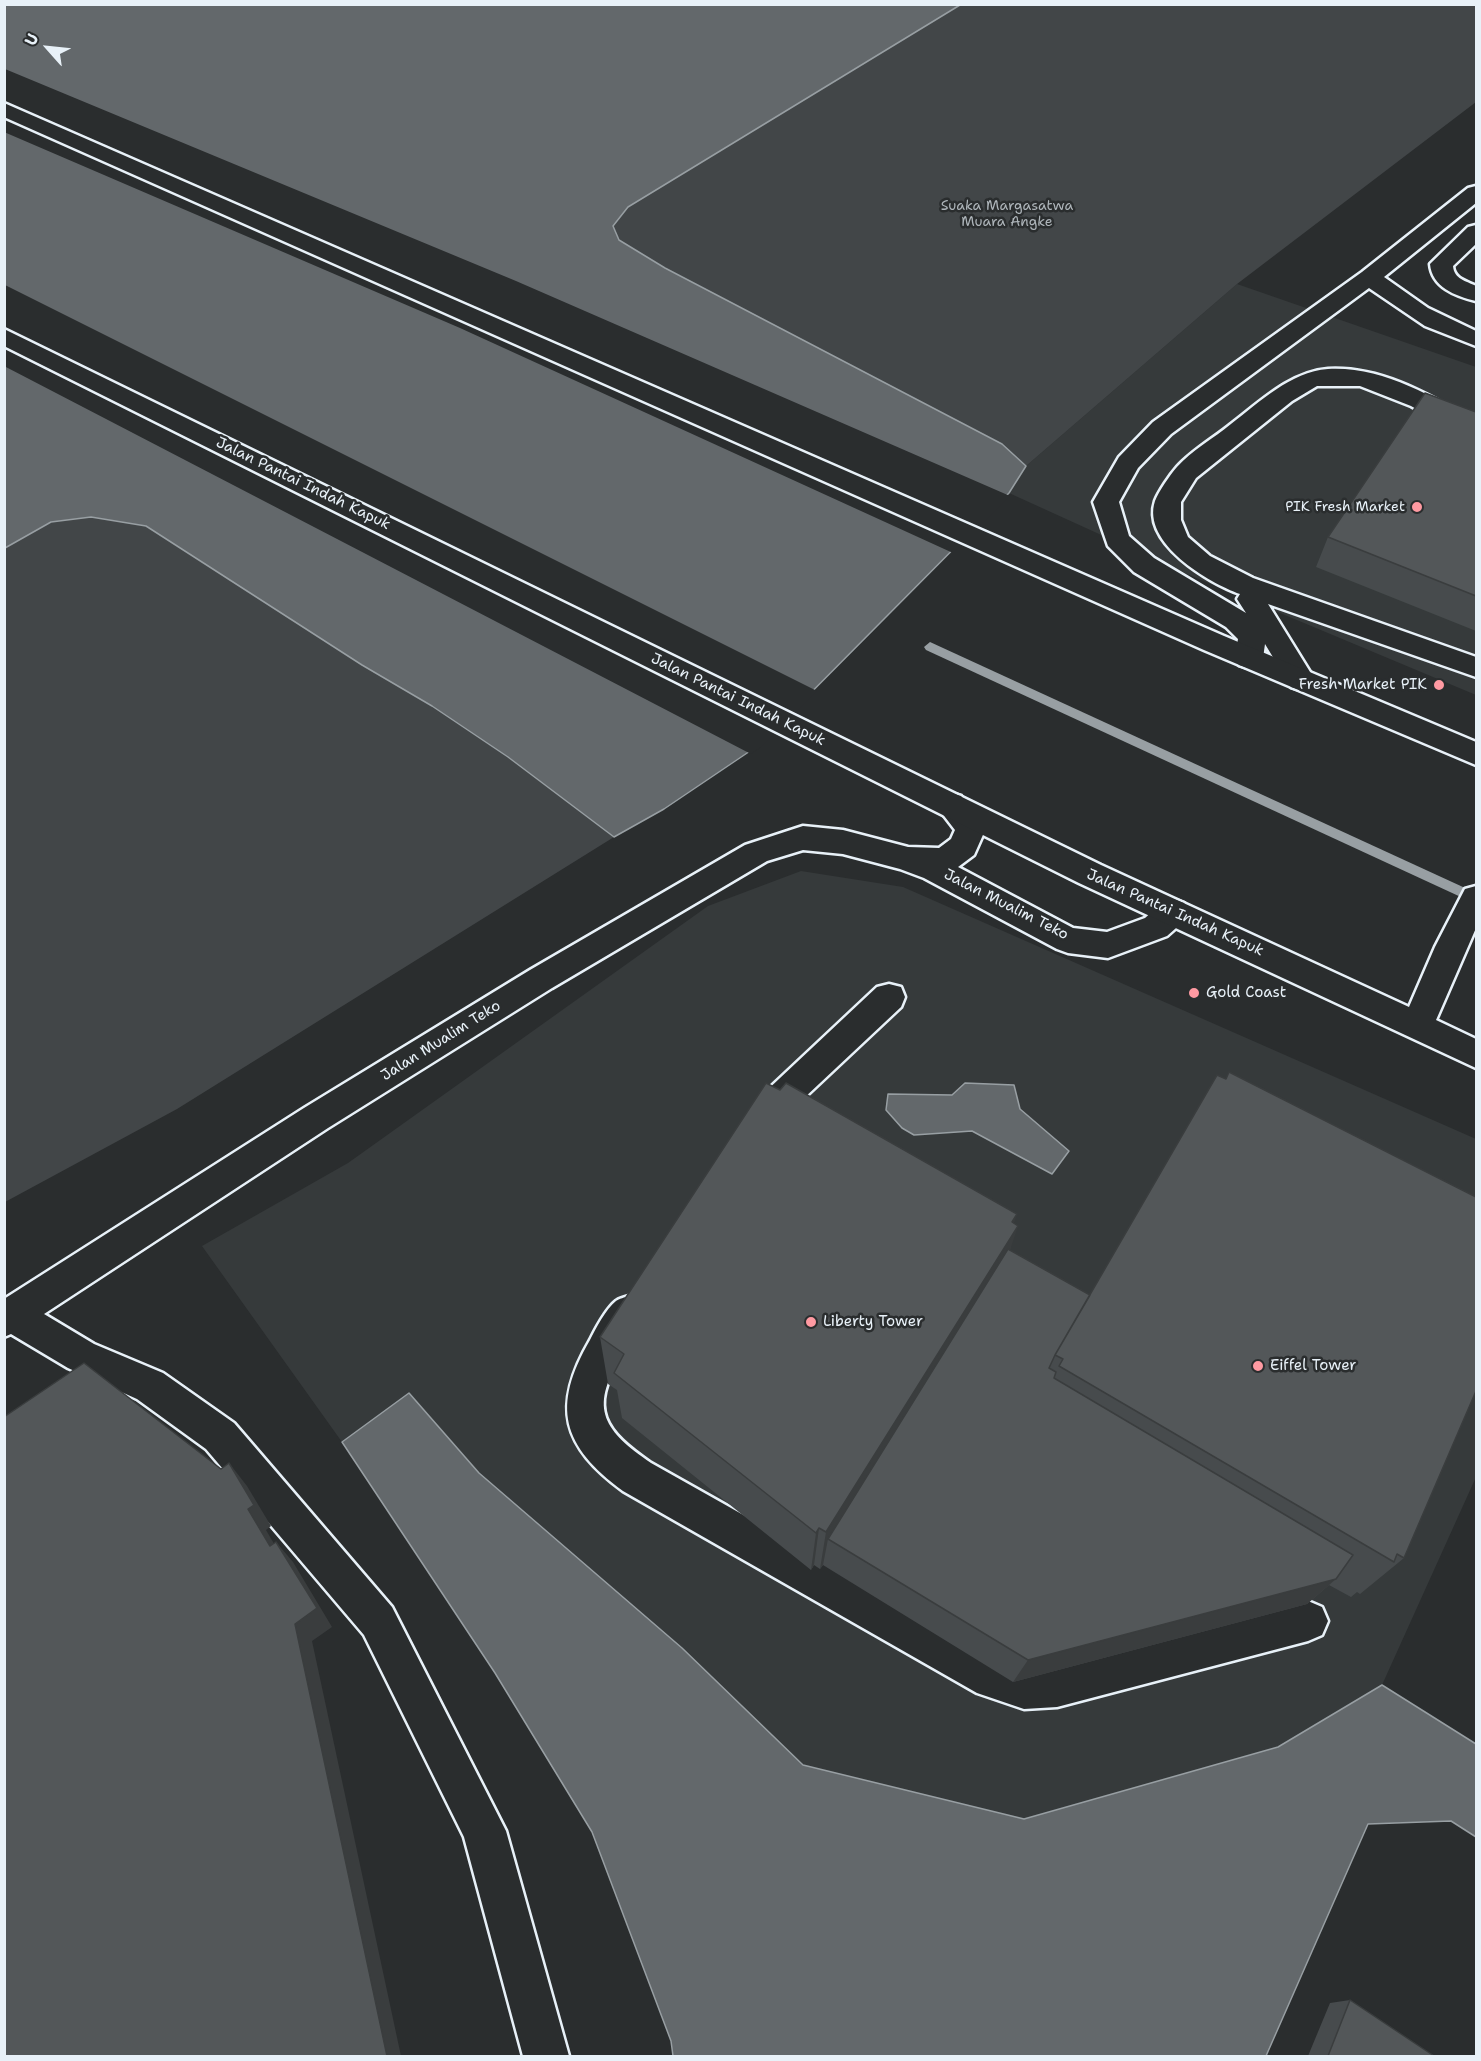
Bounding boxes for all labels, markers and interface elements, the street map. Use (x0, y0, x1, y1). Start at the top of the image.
north arrow (18, 18, 78, 78)
text: U (20, 30, 43, 49)
park label: Suaka Margasatwa Muara Angke (941, 198, 1073, 231)
street label: Jalan Pantai Indah Kapuk (213, 434, 393, 534)
place label: PIK Fresh Market (1285, 499, 1405, 515)
marker: PIK Fresh Market (1410, 500, 1424, 514)
street label: Jalan Pantai Indah Kapuk (648, 650, 828, 750)
place label: Fresh Market PIK (1299, 676, 1427, 694)
marker: Fresh Market PIK (1432, 678, 1446, 692)
street label: Jalan Mualim Teko (941, 866, 1071, 944)
street label: Jalan Pantai Indah Kapuk (1084, 866, 1266, 960)
place label: Gold Coast (1206, 984, 1286, 1002)
marker: Gold Coast (1187, 986, 1201, 1000)
street label: Jalan Mualim Teko (378, 997, 504, 1085)
place label: Liberty Tower (823, 1313, 923, 1331)
marker: Liberty Tower (804, 1315, 818, 1329)
place label: Eiffel Tower (1270, 1357, 1356, 1375)
marker: Eiffel Tower (1251, 1359, 1265, 1373)

